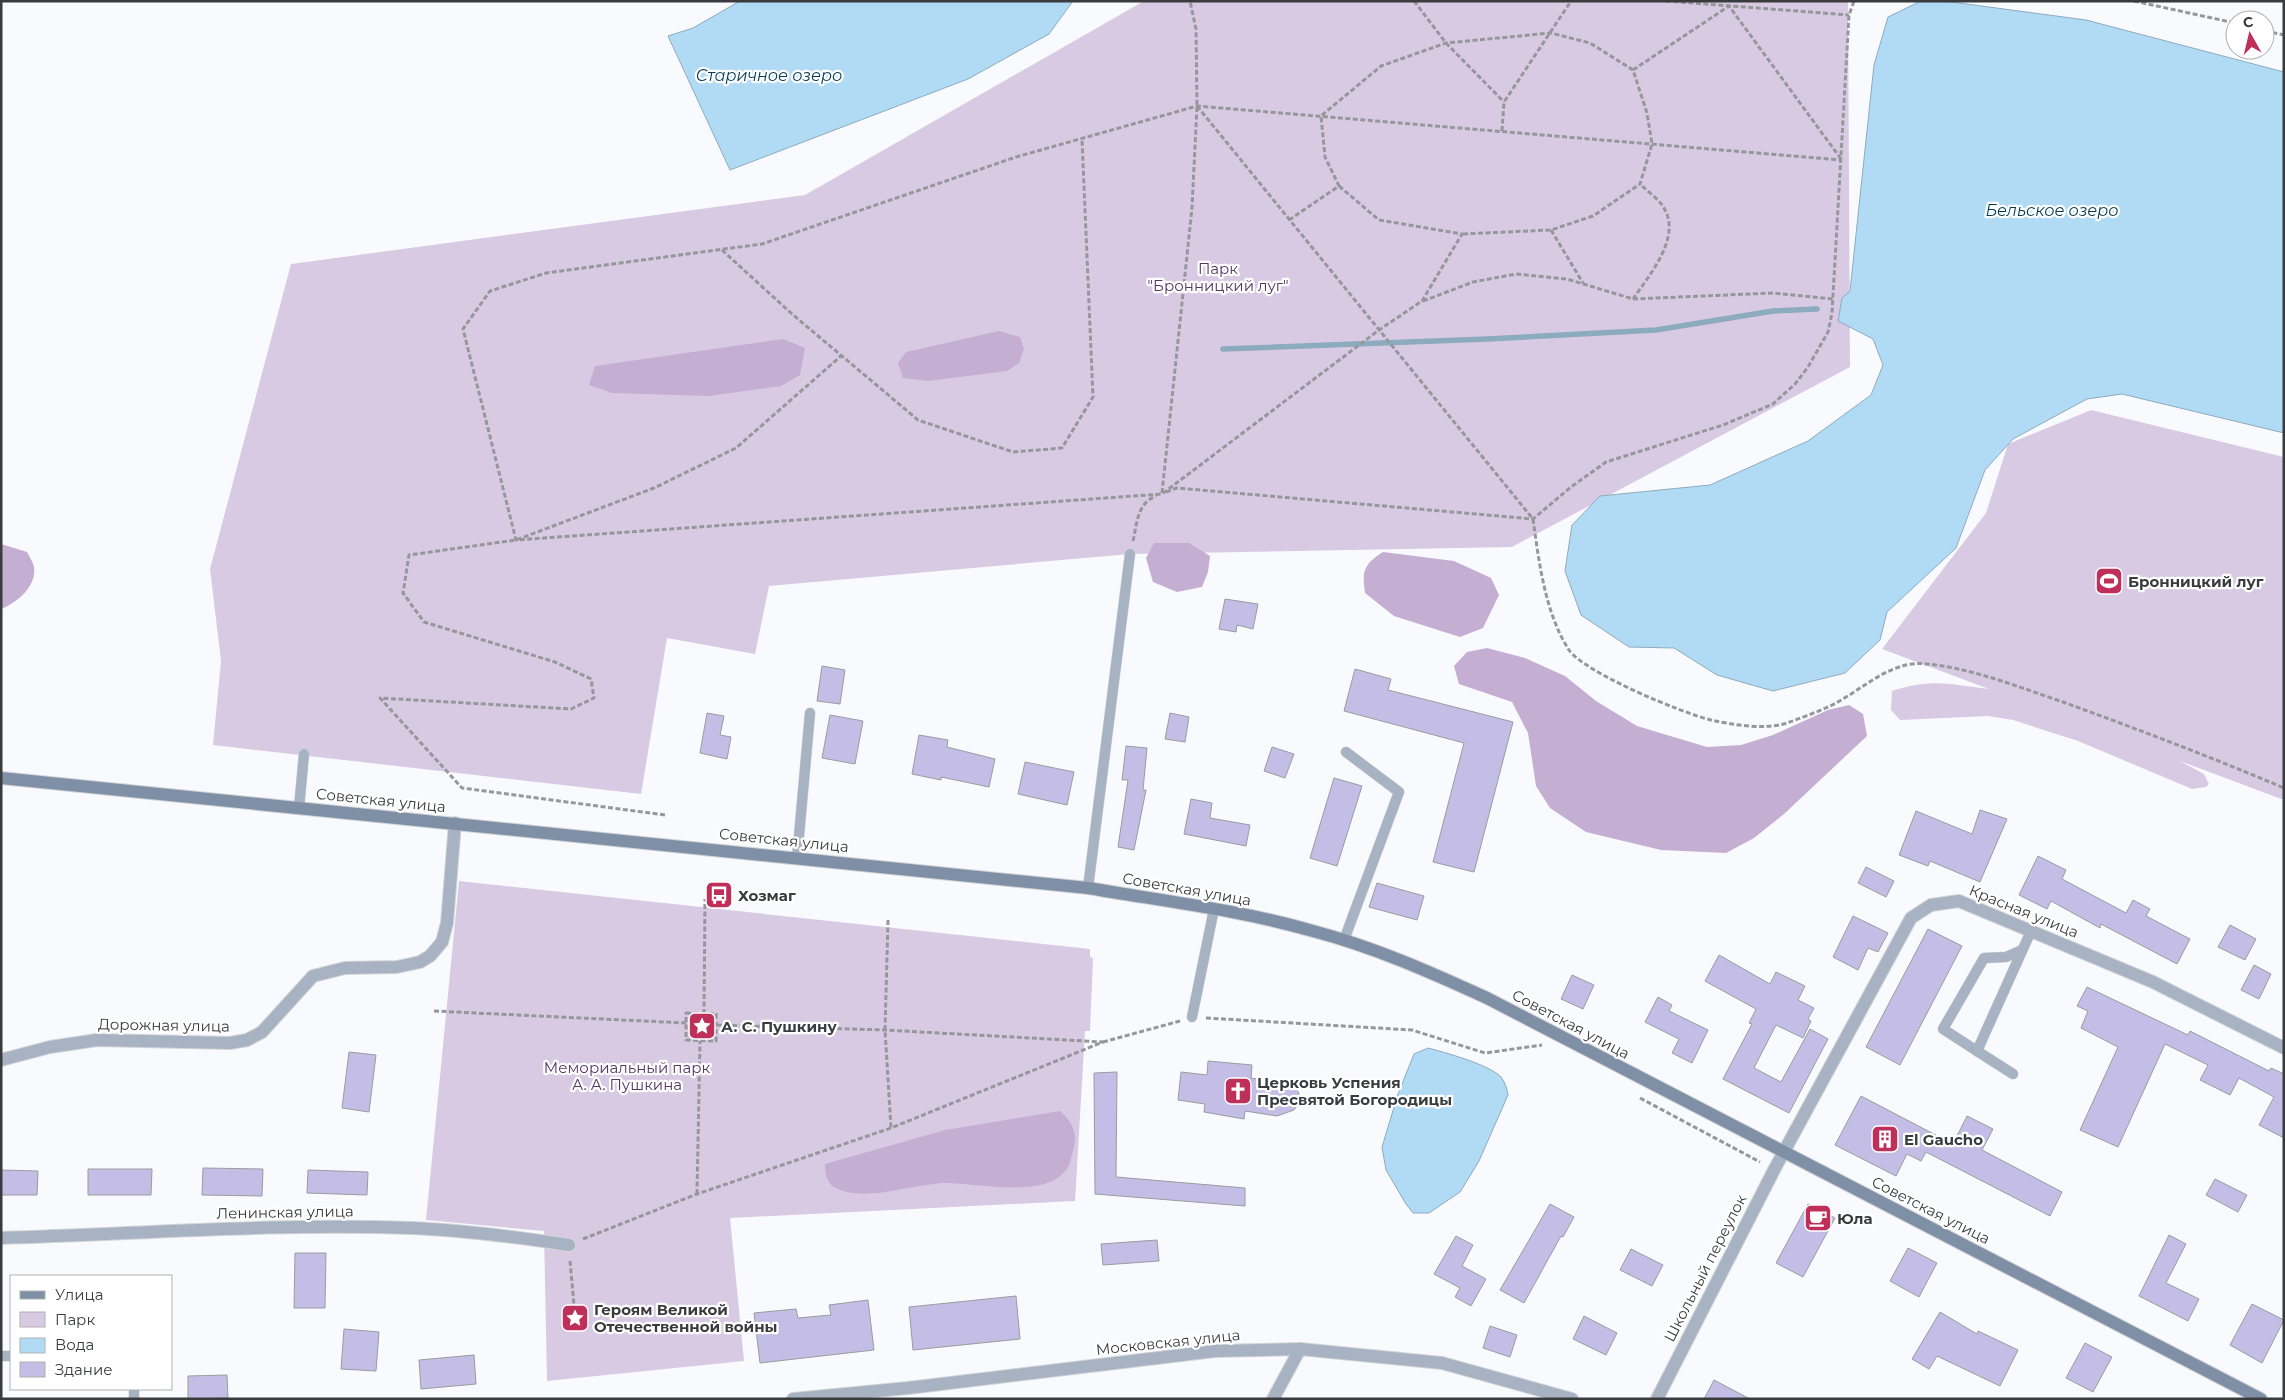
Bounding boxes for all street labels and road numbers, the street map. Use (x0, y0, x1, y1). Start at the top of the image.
street label: Советская улица (315, 784, 447, 816)
street label: Советская улица (718, 824, 850, 856)
street label: Советская улица (1121, 868, 1253, 910)
street label: Красная улица (1966, 880, 2082, 942)
street label: Советская улица (1509, 985, 1633, 1063)
street label: Дорожная улица (98, 1014, 230, 1036)
street label: Советская улица (1869, 1172, 1993, 1248)
street label: Школьный переулок (1660, 1191, 1751, 1345)
street label: Ленинская улица (216, 1201, 354, 1223)
street label: Московская улица (1095, 1325, 1241, 1359)

